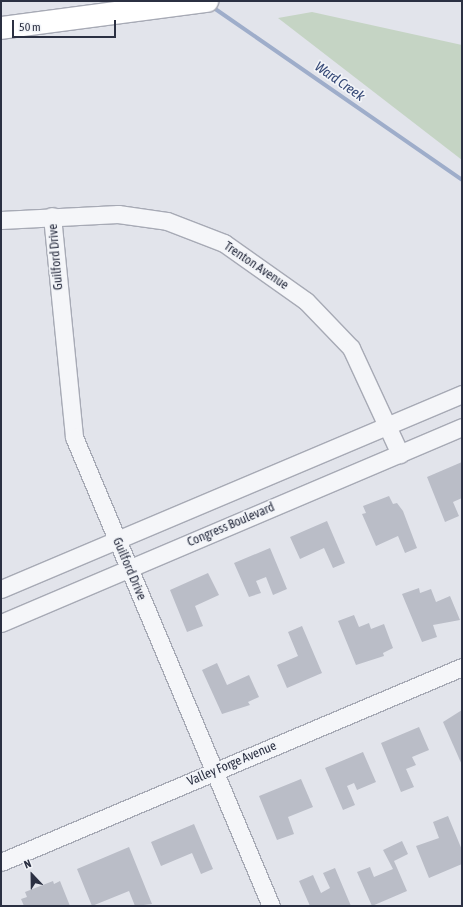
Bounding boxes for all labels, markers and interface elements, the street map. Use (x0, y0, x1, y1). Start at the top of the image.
scale bar (14, 12, 118, 38)
text: 50 m (19, 20, 41, 34)
water label: Ward Creek (312, 58, 368, 104)
street label: Guilford Drive (45, 223, 67, 291)
street label: Trenton Avenue (221, 239, 291, 293)
street label: Congress Boulevard (185, 500, 277, 550)
street label: Guilford Drive (109, 535, 149, 603)
street label: Valley Forge Avenue (185, 738, 279, 790)
north arrow (12, 855, 52, 895)
text: N (22, 857, 33, 871)

